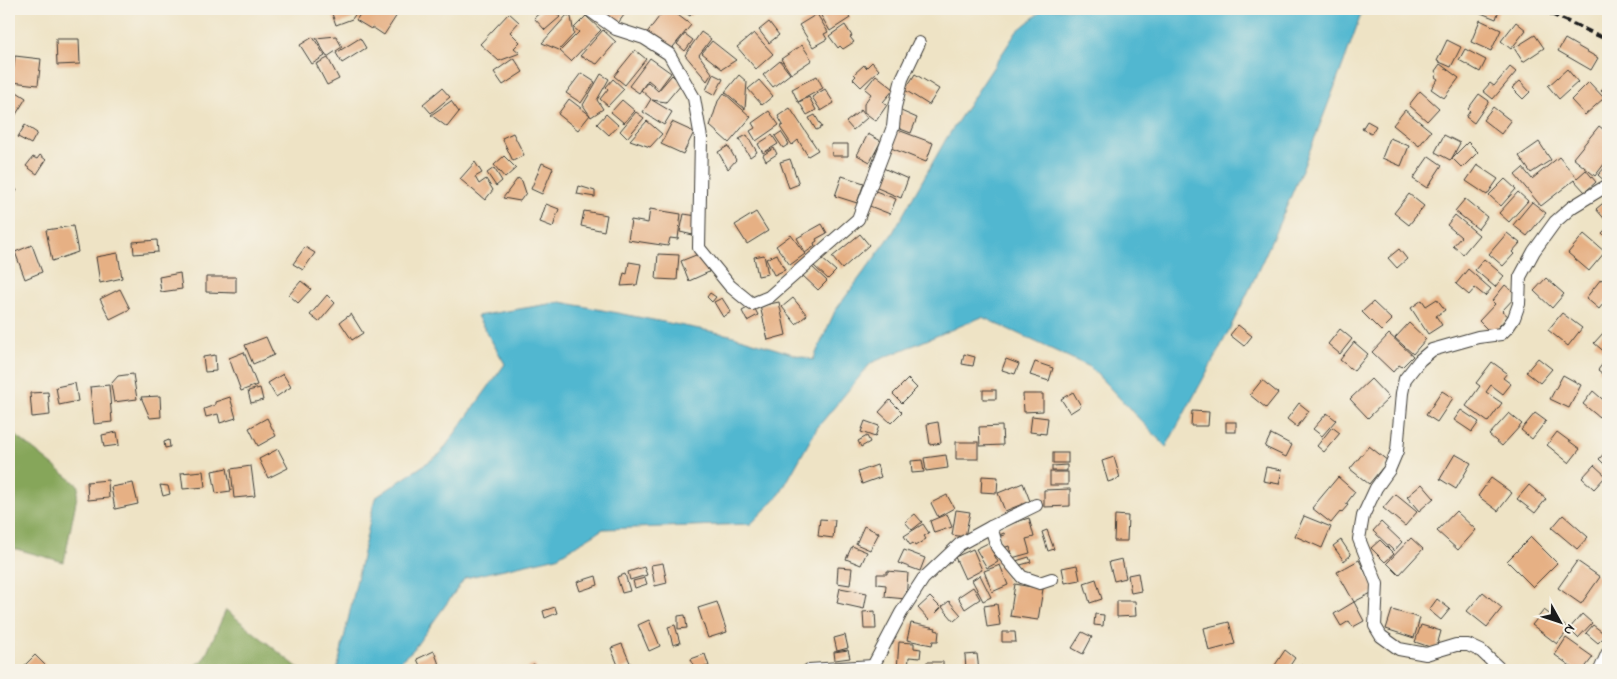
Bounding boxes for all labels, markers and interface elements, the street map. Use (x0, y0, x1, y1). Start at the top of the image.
north arrow (1534, 596, 1584, 646)
text: N (1558, 619, 1580, 640)

